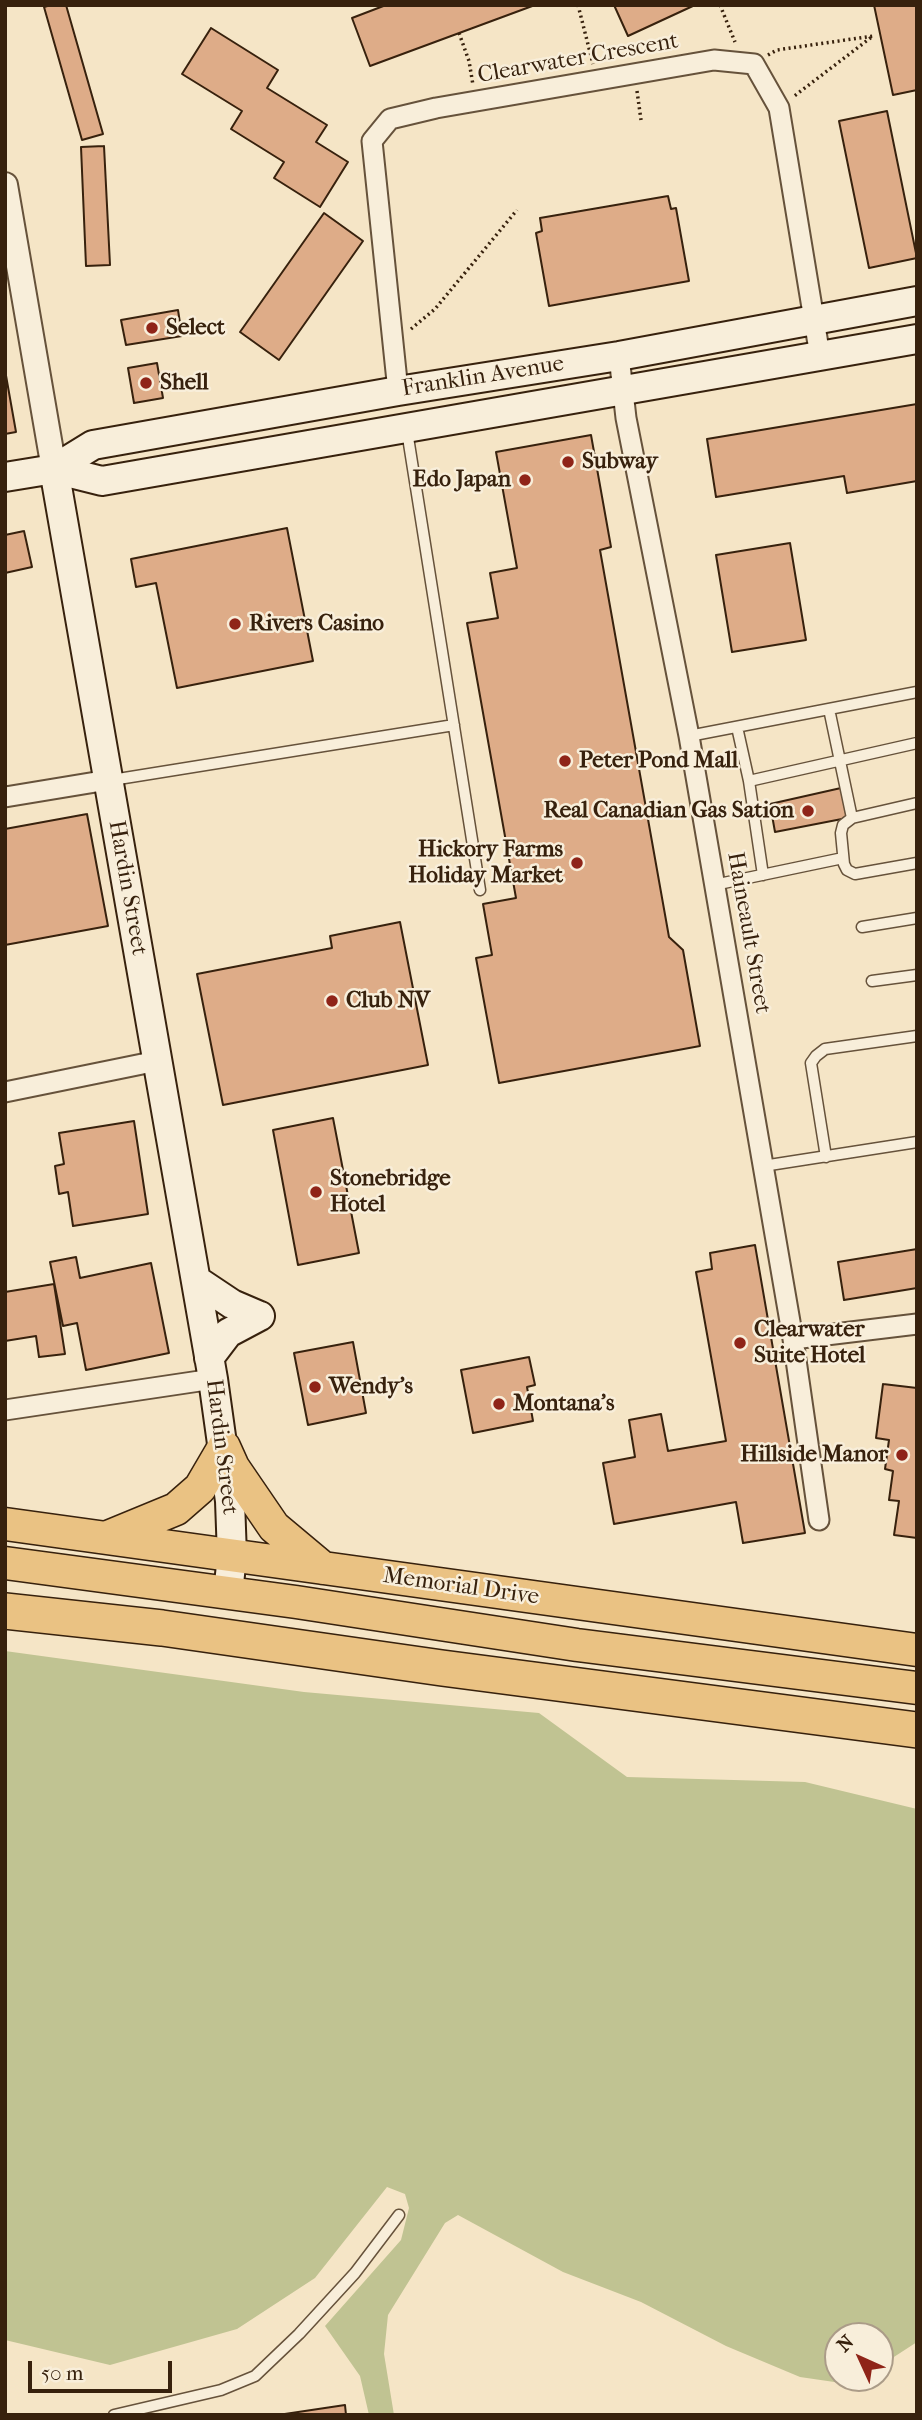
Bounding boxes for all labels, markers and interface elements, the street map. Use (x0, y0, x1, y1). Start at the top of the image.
street label: Clearwater Crescent (476, 28, 680, 90)
place label: Select (166, 314, 225, 342)
marker: Select (144, 320, 160, 336)
street label: Franklin Avenue (400, 351, 566, 403)
place label: Shell (160, 369, 209, 397)
marker: Shell (138, 375, 154, 391)
place label: Subway (582, 448, 658, 476)
marker: Subway (560, 454, 576, 470)
place label: Edo Japan (413, 466, 511, 494)
marker: Edo Japan (517, 472, 533, 488)
place label: Rivers Casino (249, 610, 384, 638)
marker: Rivers Casino (227, 616, 243, 632)
place label: Peter Pond Mall (579, 747, 738, 775)
marker: Peter Pond Mall (557, 753, 573, 769)
place label: Real Canadian Gas Sation (543, 797, 794, 825)
marker: Real Canadian Gas Sation (800, 803, 816, 819)
street label: Hardin Street (102, 818, 152, 958)
place label: Hickory Farms Holiday Market (408, 836, 563, 890)
street label: Haineault Street (720, 850, 776, 1016)
marker: Hickory Farms Holiday Market (569, 855, 585, 871)
place label: Club NV (346, 987, 430, 1015)
marker: Club NV (324, 993, 340, 1009)
place label: Stonebridge Hotel (330, 1165, 451, 1219)
marker: Stonebridge Hotel (308, 1184, 324, 1200)
place label: Clearwater Suite Hotel (754, 1316, 865, 1370)
marker: Clearwater Suite Hotel (732, 1335, 748, 1351)
place label: Wendy's (329, 1373, 413, 1401)
street label: Hardin Street (199, 1378, 243, 1516)
marker: Wendy's (307, 1379, 323, 1395)
place label: Montana's (513, 1390, 614, 1418)
marker: Montana's (491, 1396, 507, 1412)
place label: Hillside Manor (740, 1441, 888, 1469)
marker: Hillside Manor (894, 1447, 910, 1463)
street label: Memorial Drive (381, 1562, 541, 1612)
north arrow (824, 2322, 894, 2392)
text: N (833, 2331, 858, 2356)
scale bar (32, 2346, 175, 2390)
text: 50 m (41, 2361, 84, 2385)

